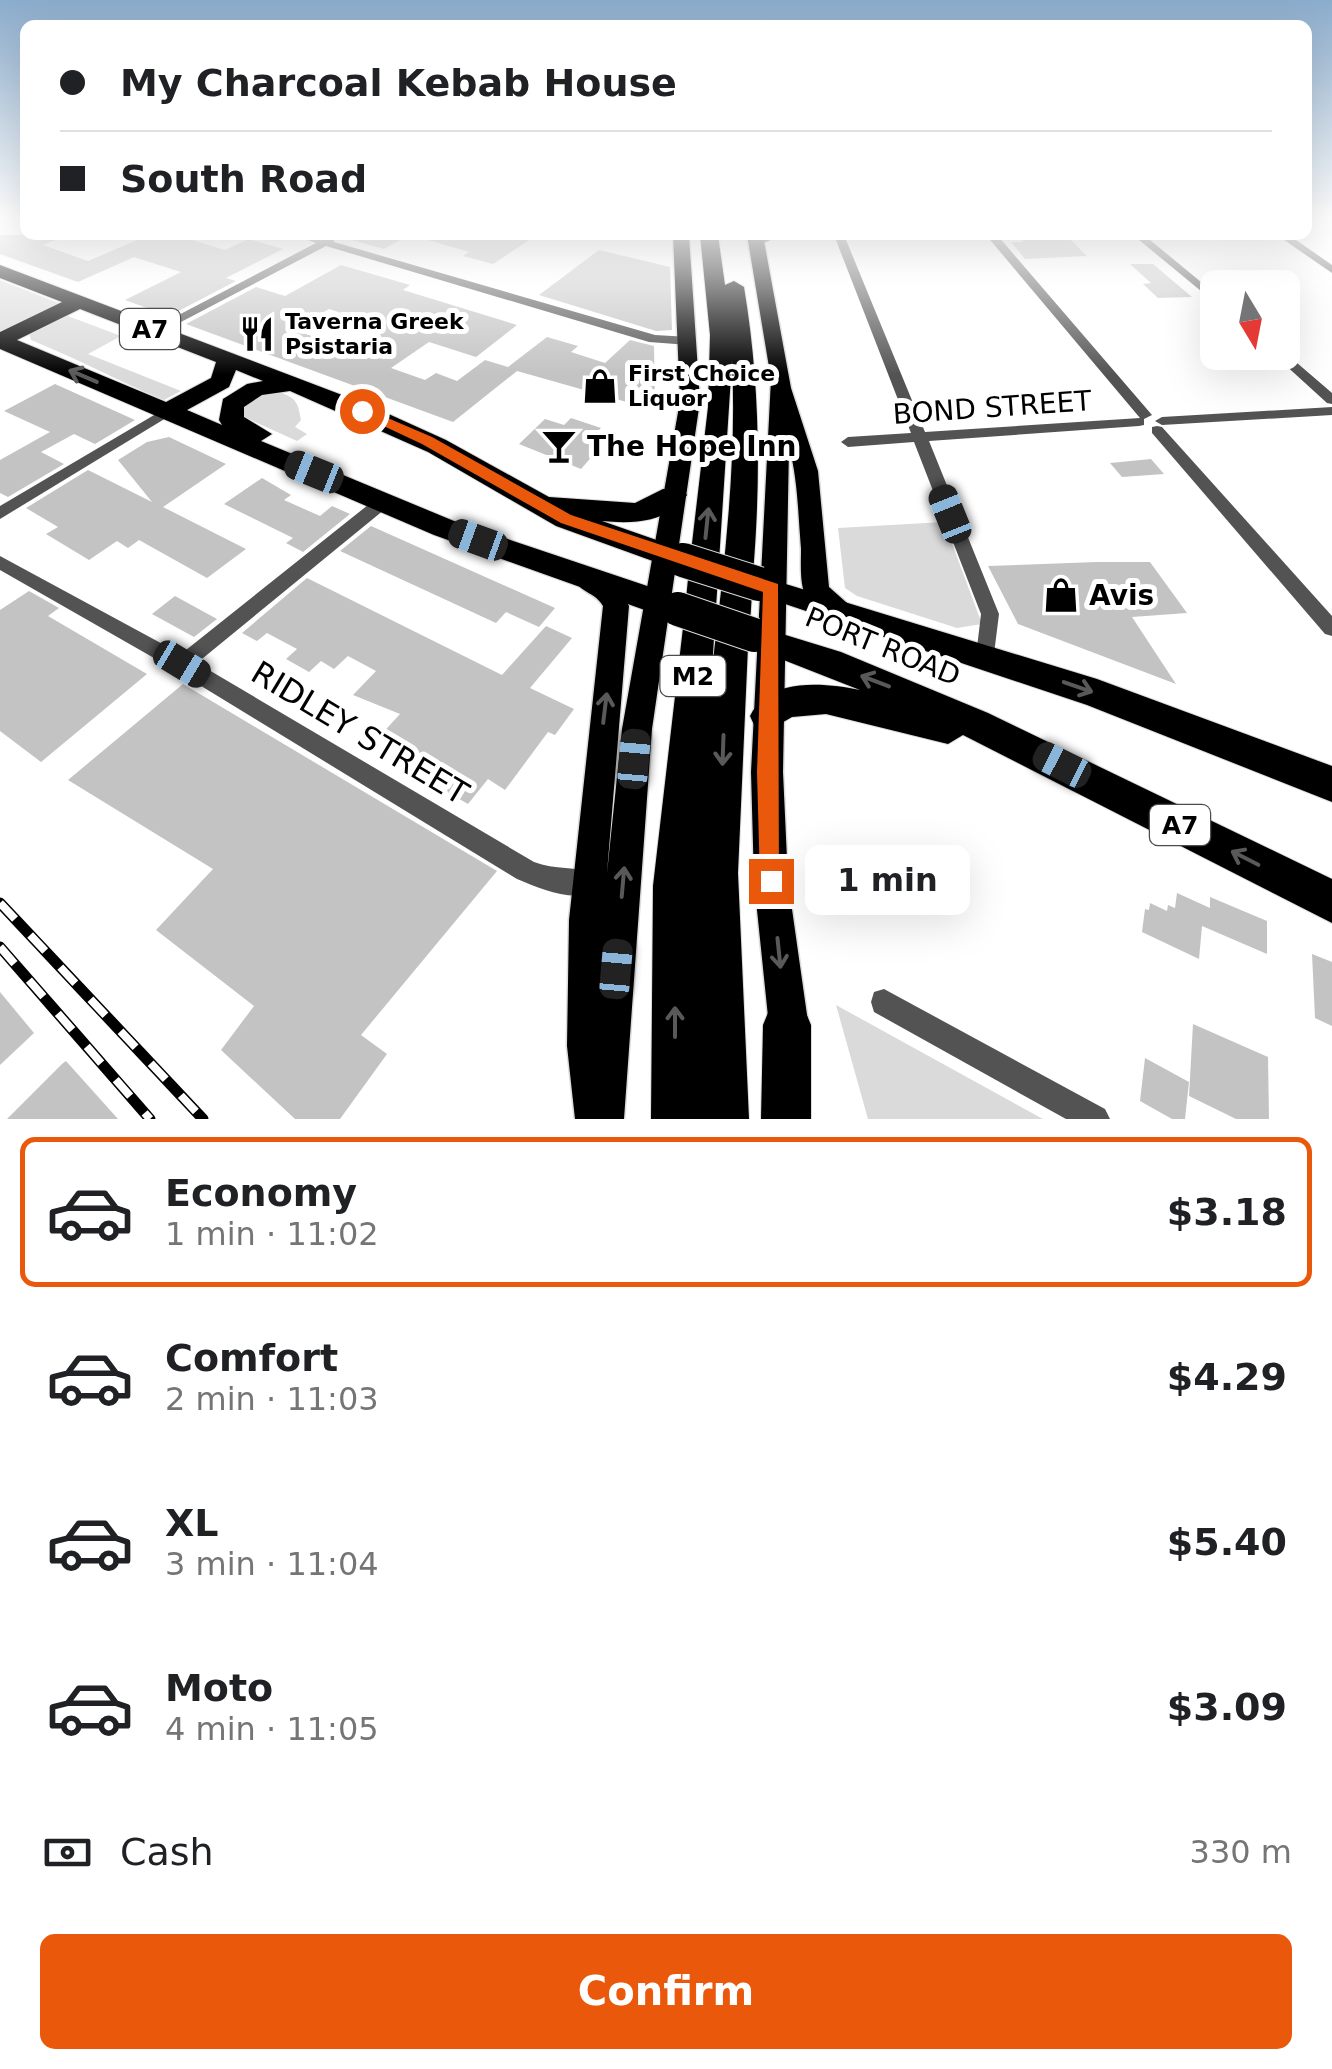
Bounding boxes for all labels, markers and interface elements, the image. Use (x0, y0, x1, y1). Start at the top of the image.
text: My Charcoal Kebab House (120, 61, 677, 105)
text: South Road (120, 157, 367, 201)
north arrow (1200, 270, 1300, 370)
map controls (1200, 270, 1300, 370)
road number: A7 (120, 309, 180, 349)
place label: Taverna Greek Psistaria (285, 309, 465, 359)
restaurant icon: Taverna Greek Psistaria (238, 315, 276, 353)
place label: First Choice Liquor (628, 361, 775, 411)
one-way arrow (68, 366, 99, 384)
shop icon: First Choice Liquor (581, 367, 619, 405)
street label: BOND STREET (892, 384, 1093, 431)
route start (340, 389, 385, 434)
bar icon: The Hope Inn (540, 427, 578, 465)
place label: The Hope Inn (587, 430, 797, 463)
car (281, 447, 347, 497)
car (925, 481, 975, 547)
one-way arrow (698, 507, 717, 540)
car (445, 516, 511, 564)
shop icon: Avis (1042, 576, 1080, 614)
place label: Avis (1089, 579, 1154, 612)
street label: PORT ROAD (801, 600, 965, 692)
car (149, 636, 215, 692)
street label: RIDLEY STREET (245, 653, 476, 813)
road number: M2 (660, 656, 726, 696)
one-way arrow (861, 671, 891, 689)
one-way arrow (1061, 680, 1093, 698)
one-way arrow (596, 692, 615, 725)
car (616, 728, 652, 790)
one-way arrow (714, 733, 733, 765)
car (1028, 738, 1096, 792)
road number: A7 (1150, 805, 1210, 845)
callout: 1 min (806, 846, 971, 916)
one-way arrow (1231, 848, 1260, 867)
route end (749, 859, 794, 904)
text: 1 min (837, 861, 938, 899)
one-way arrow (613, 867, 632, 899)
one-way arrow (770, 937, 789, 969)
car (598, 938, 634, 1000)
one-way arrow (666, 1006, 684, 1038)
icon: car (45, 1167, 135, 1257)
text: Economy (165, 1171, 357, 1215)
text: $3.18 (1167, 1190, 1287, 1234)
text: 1 min · 11:02 (165, 1215, 379, 1253)
icon: car (45, 1332, 135, 1422)
text: Comfort (165, 1336, 338, 1380)
text: $4.29 (1167, 1355, 1287, 1399)
text: 2 min · 11:03 (165, 1380, 379, 1418)
icon: car (45, 1497, 135, 1587)
text: XL (165, 1501, 219, 1545)
text: $5.40 (1167, 1520, 1287, 1564)
text: 3 min · 11:04 (165, 1545, 379, 1583)
icon: car (45, 1662, 135, 1752)
text: Moto (165, 1666, 273, 1710)
text: $3.09 (1167, 1685, 1287, 1729)
text: 4 min · 11:05 (165, 1710, 379, 1748)
icon: cash (40, 1825, 95, 1880)
text: Cash (120, 1830, 214, 1874)
text: 330 m (1190, 1833, 1292, 1871)
button: Confirm (40, 1934, 1292, 2049)

